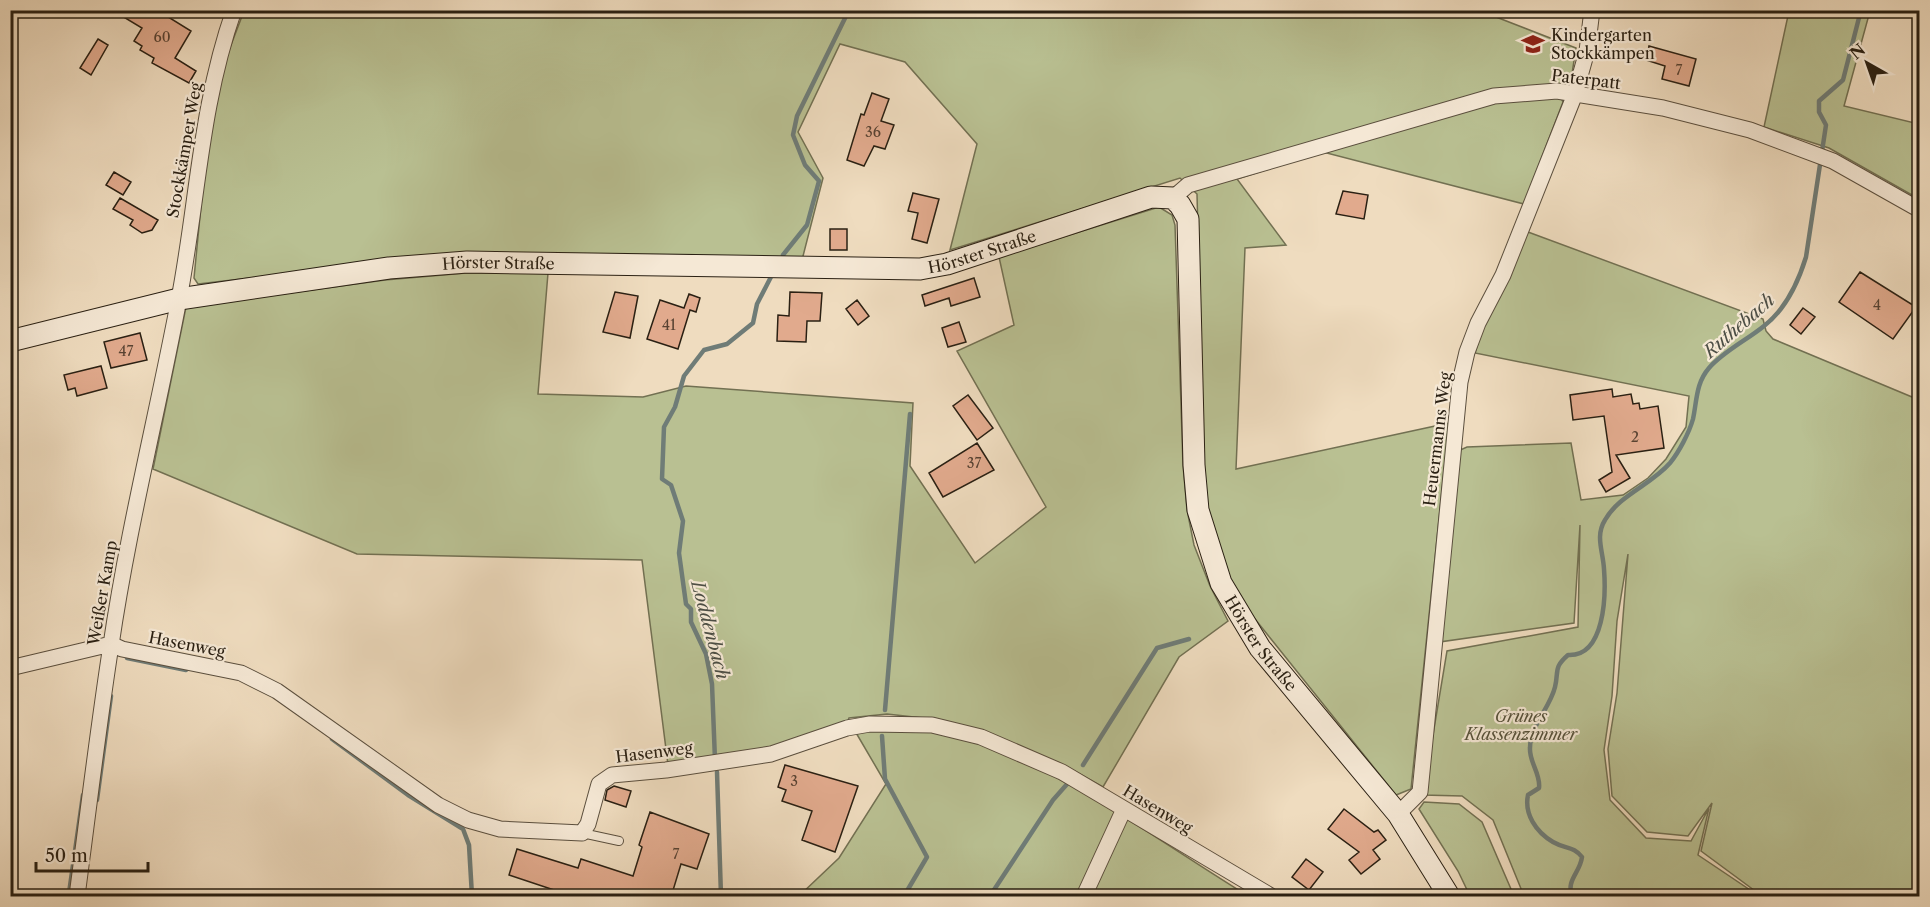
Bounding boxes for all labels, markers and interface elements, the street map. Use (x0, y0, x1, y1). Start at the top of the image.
place label: Kindergarten Stockkämpen (1551, 25, 1655, 63)
house number: 60 (153, 28, 171, 46)
school or university icon: Kindergarten Stockkämpen (1520, 31, 1546, 57)
north arrow (1837, 33, 1897, 93)
text: N (1846, 39, 1869, 64)
house number: 7 (1676, 61, 1683, 79)
street label: Paterpatt (1550, 65, 1622, 93)
street label: Stockkämper Weg (162, 80, 206, 219)
house number: 36 (865, 123, 881, 141)
street label: Hörster Straße (926, 225, 1039, 277)
street label: Hörster Straße (441, 252, 555, 274)
water label: Ruthebach (1698, 289, 1779, 364)
house number: 4 (1873, 296, 1881, 314)
house number: 41 (662, 316, 676, 334)
house number: 47 (119, 342, 134, 360)
street label: Heuermanns Weg (1419, 370, 1455, 507)
house number: 2 (1631, 428, 1639, 446)
house number: 37 (967, 454, 981, 472)
street label: Weißer Kamp (83, 539, 121, 648)
water label: Loddenbach (686, 576, 734, 682)
street label: Hörster Straße (1221, 592, 1301, 695)
street label: Hasenweg (147, 627, 228, 661)
park label: Grünes Klassenzimmer (1463, 706, 1579, 744)
street label: Hasenweg (614, 737, 694, 767)
house number: 3 (790, 772, 798, 790)
street label: Hasenweg (1120, 780, 1197, 838)
scale bar (36, 835, 148, 873)
text: 50 m (45, 845, 88, 867)
house number: 7 (673, 845, 680, 863)

